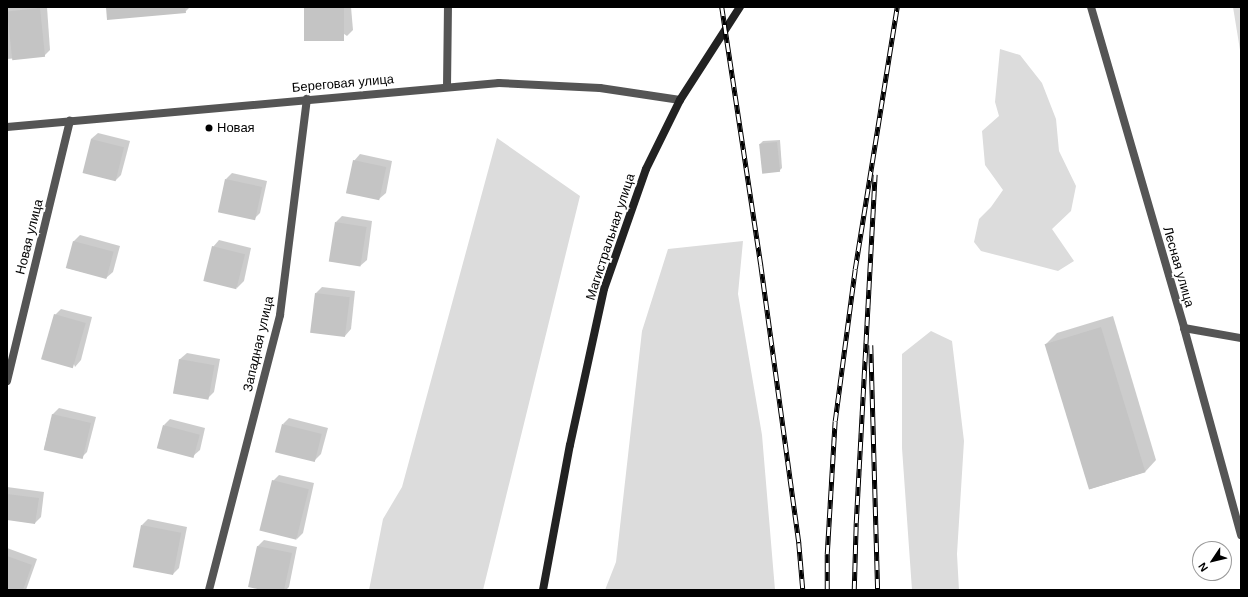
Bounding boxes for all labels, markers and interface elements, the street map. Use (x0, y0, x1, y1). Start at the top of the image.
street label: Береговая улица (291, 72, 395, 96)
place label: Новая (217, 120, 255, 136)
marker: Новая (204, 123, 214, 133)
street label: Магистральная улица (583, 172, 639, 302)
street label: Новая улица (13, 198, 47, 276)
street label: Лесная улица (1159, 225, 1197, 309)
street label: Западная улица (240, 295, 278, 393)
north arrow (1192, 541, 1232, 581)
text: N (1196, 561, 1210, 574)

